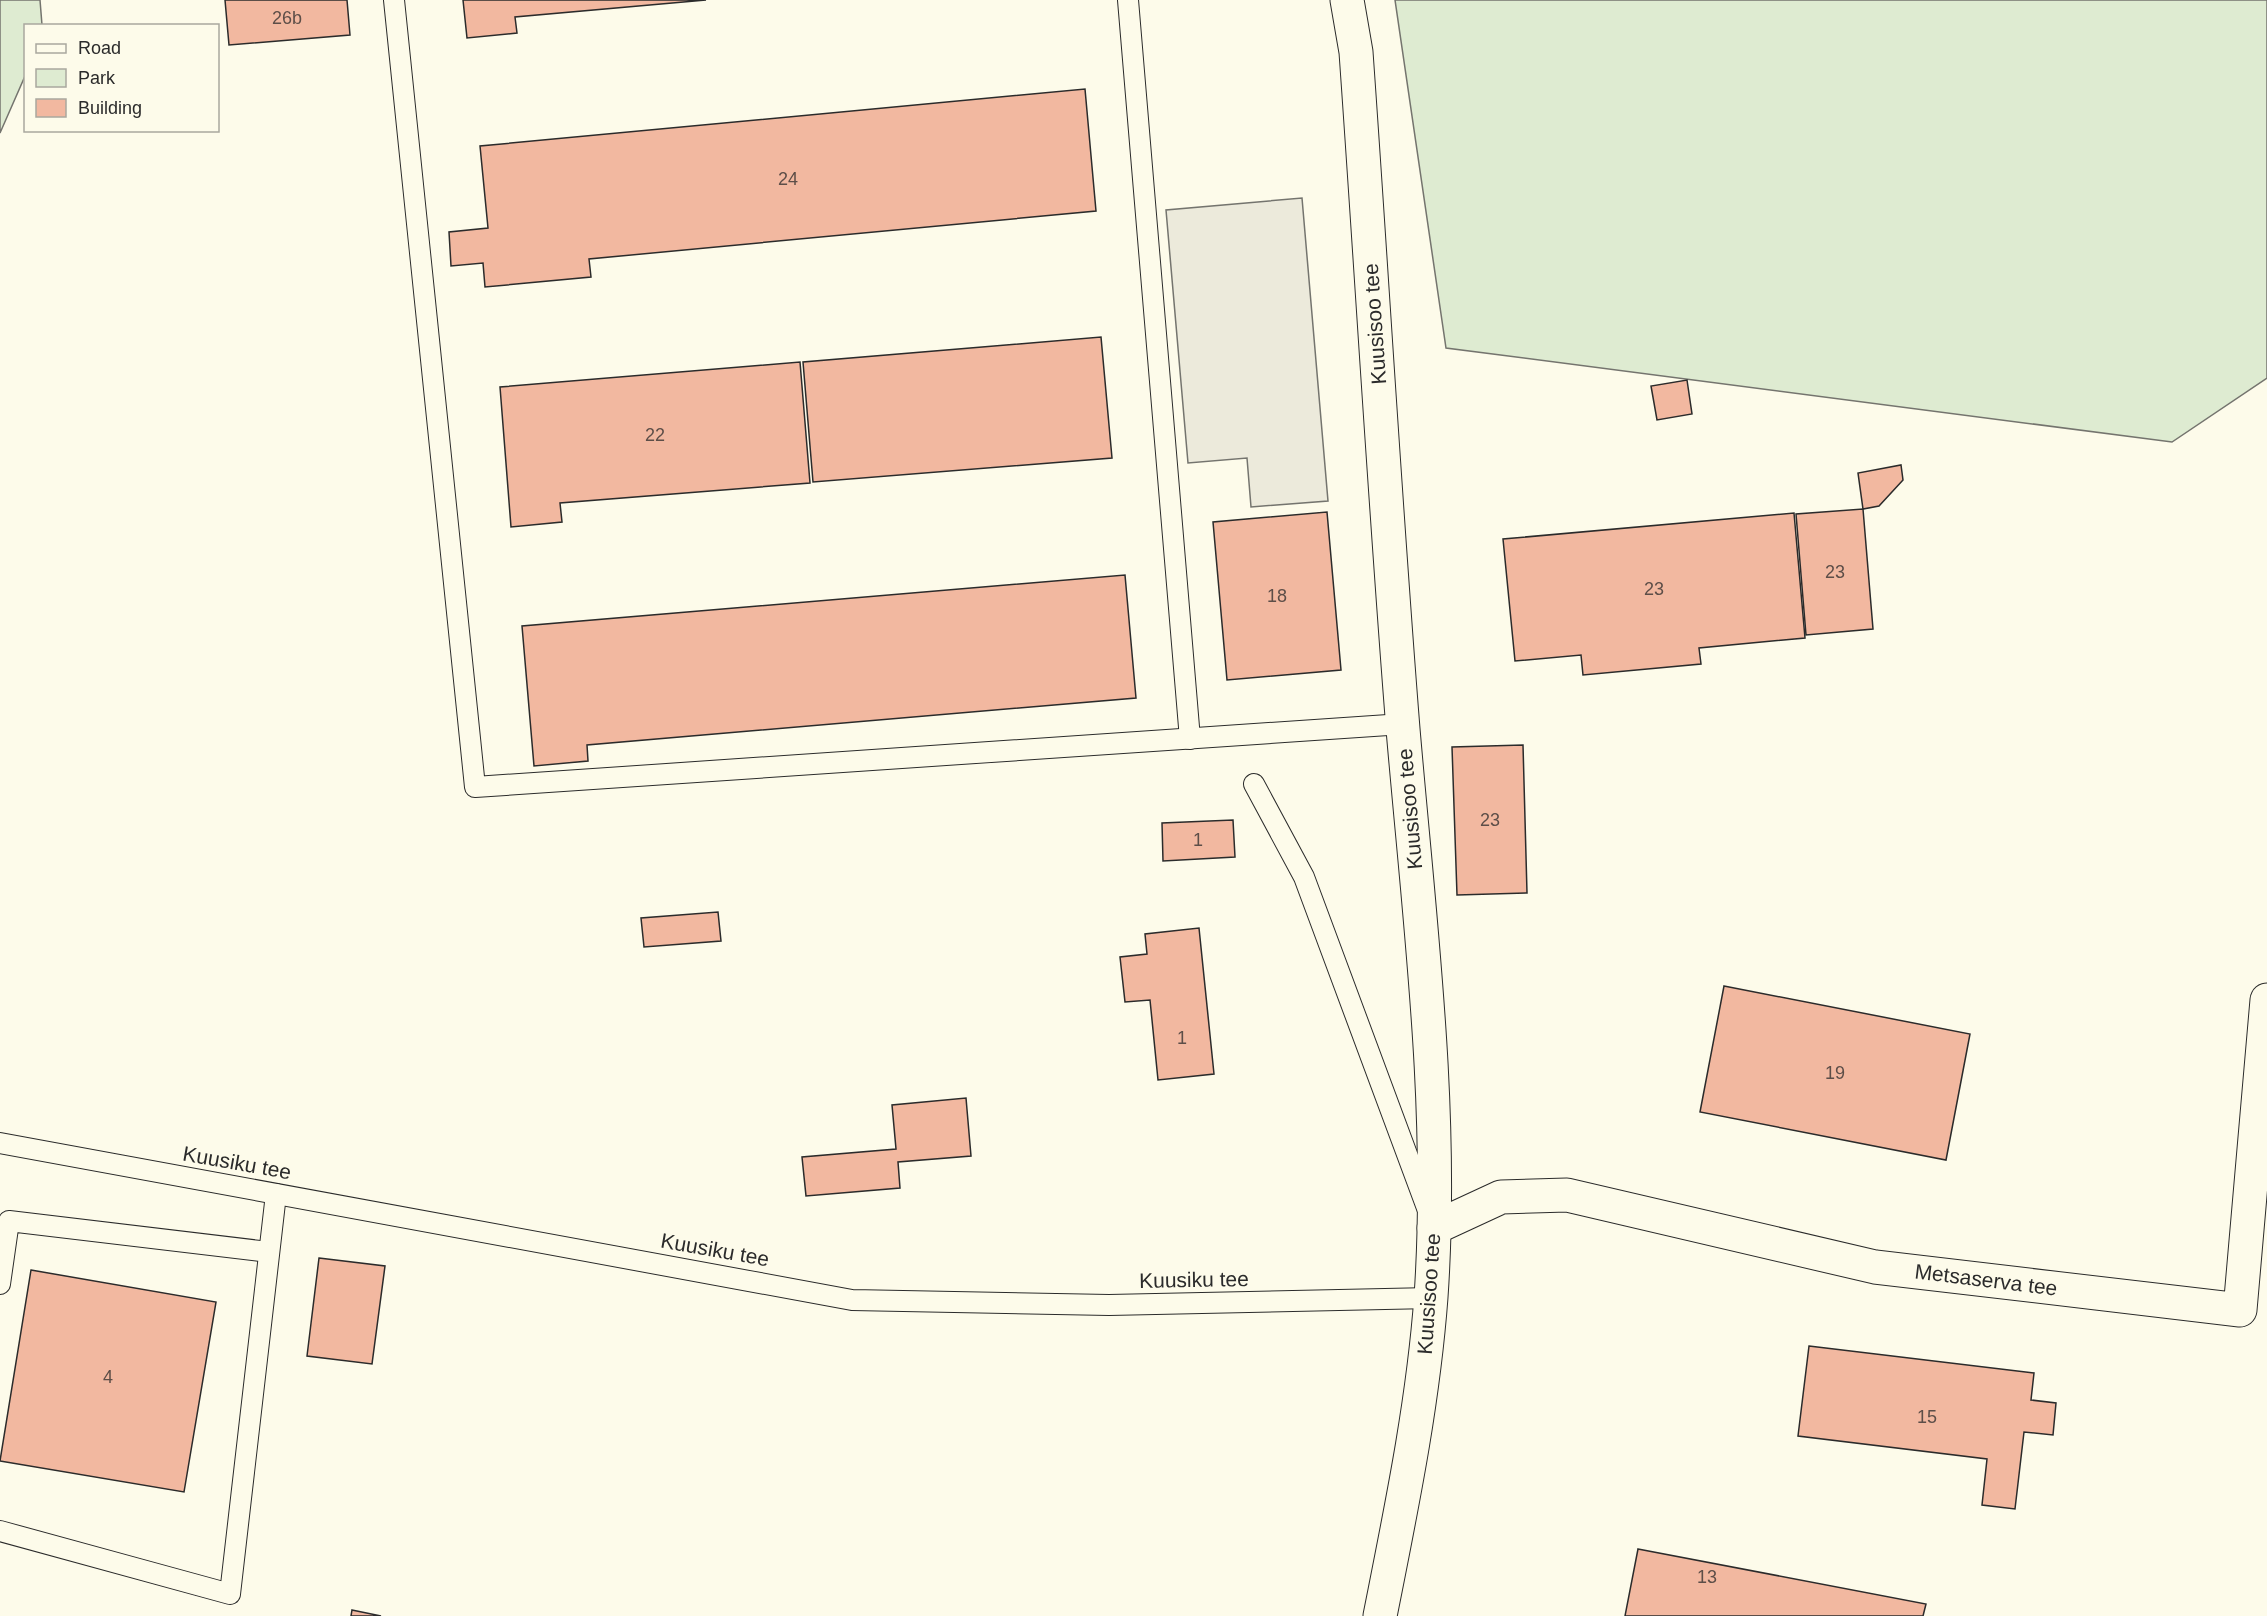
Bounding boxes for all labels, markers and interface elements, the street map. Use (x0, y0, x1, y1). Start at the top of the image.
house number: 26b (272, 8, 302, 28)
legend (24, 24, 219, 132)
text: Road (78, 38, 121, 58)
text: Park (78, 68, 116, 88)
text: Building (78, 98, 142, 118)
house number: 24 (778, 169, 798, 189)
street label: Kuusisoo tee (1359, 263, 1390, 385)
house number: 22 (645, 425, 665, 445)
house number: 23 (1825, 562, 1845, 582)
house number: 23 (1644, 579, 1664, 599)
house number: 18 (1267, 586, 1287, 606)
street label: Kuusisoo tee (1393, 748, 1426, 871)
house number: 23 (1480, 810, 1500, 830)
house number: 1 (1193, 830, 1203, 850)
house number: 1 (1177, 1028, 1187, 1048)
house number: 19 (1825, 1063, 1845, 1083)
street label: Kuusiku tee (181, 1142, 293, 1183)
street label: Kuusiku tee (659, 1229, 771, 1270)
street label: Kuusisoo tee (1413, 1233, 1444, 1355)
street label: Metsaserva tee (1913, 1259, 2059, 1300)
street label: Kuusiku tee (1139, 1267, 1249, 1292)
house number: 4 (103, 1367, 113, 1387)
house number: 15 (1917, 1407, 1937, 1427)
house number: 13 (1697, 1567, 1717, 1587)

